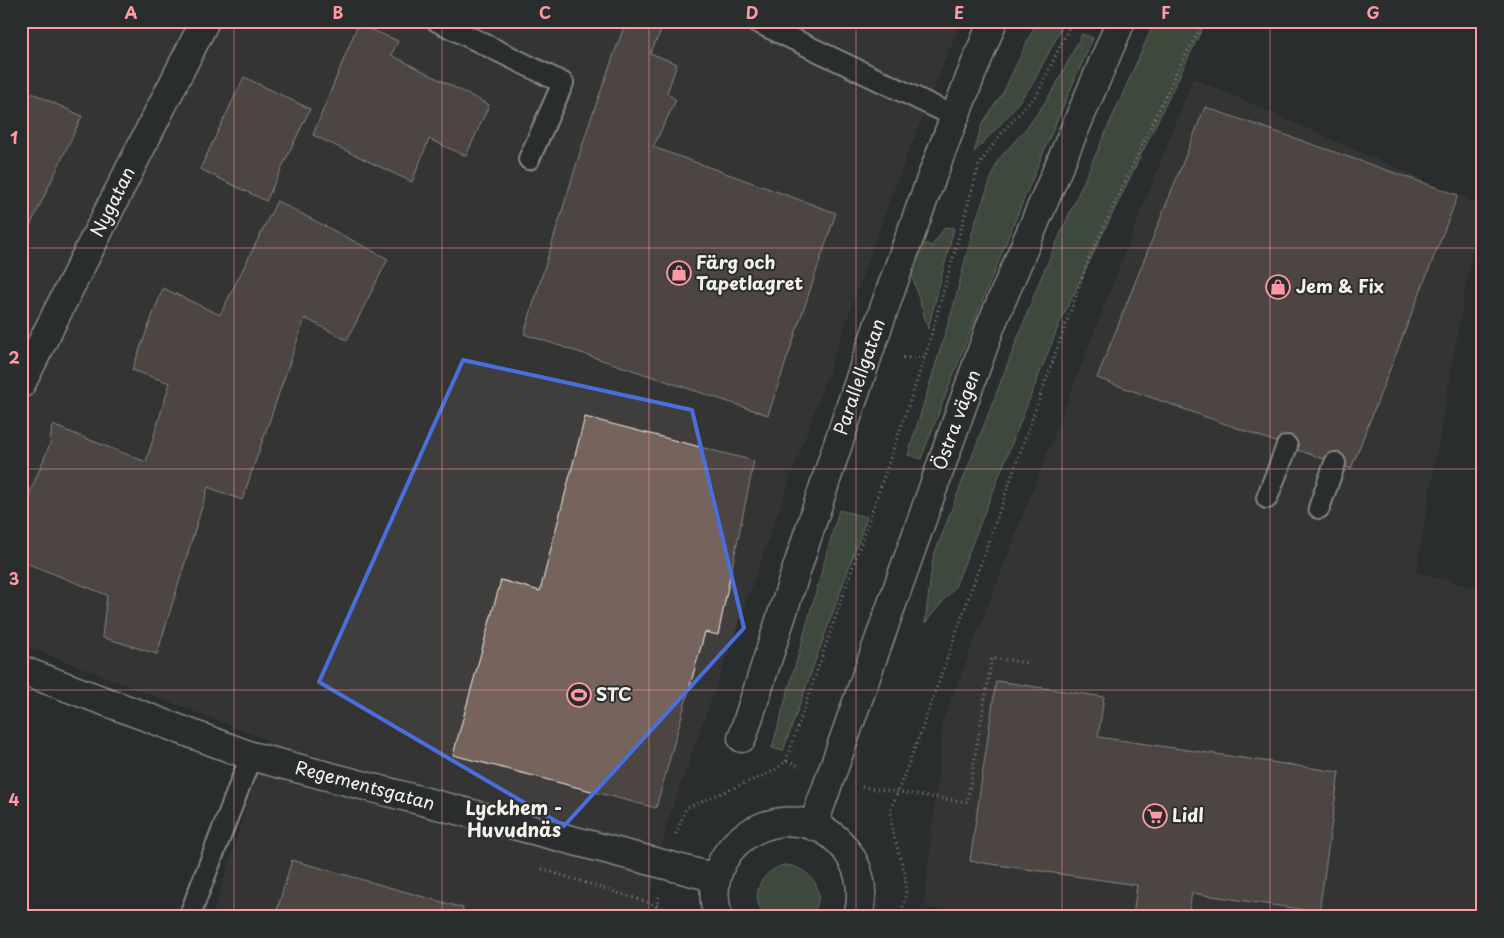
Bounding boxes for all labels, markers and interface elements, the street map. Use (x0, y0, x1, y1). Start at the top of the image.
text: A (125, 0, 138, 24)
text: B (333, 0, 344, 24)
text: C (539, 0, 551, 24)
text: D (746, 0, 758, 24)
text: E (954, 0, 964, 24)
text: F (1161, 0, 1171, 24)
text: G (1366, 0, 1380, 24)
text: 1 (10, 125, 18, 149)
street label: Nygatan (82, 161, 141, 241)
place label: Färg och Tapetlagret (696, 248, 803, 296)
shop icon: Färg och Tapetlagret (666, 260, 692, 286)
place label: Jem & Fix (1296, 272, 1384, 299)
shop icon: Jem & Fix (1265, 274, 1291, 300)
street label: Parallellgatan (826, 315, 891, 438)
text: 2 (8, 345, 20, 369)
street label: Östra vägen (925, 366, 986, 473)
text: 3 (9, 566, 19, 590)
place label: STC (596, 680, 632, 707)
sports icon: STC (566, 682, 592, 708)
street label: Regementsgatan (293, 753, 438, 816)
text: 4 (9, 787, 20, 811)
district label: Lyckhem - Huvudnäs (465, 793, 563, 843)
place label: Lidl (1172, 801, 1204, 828)
supermarket icon: Lidl (1142, 803, 1168, 829)

